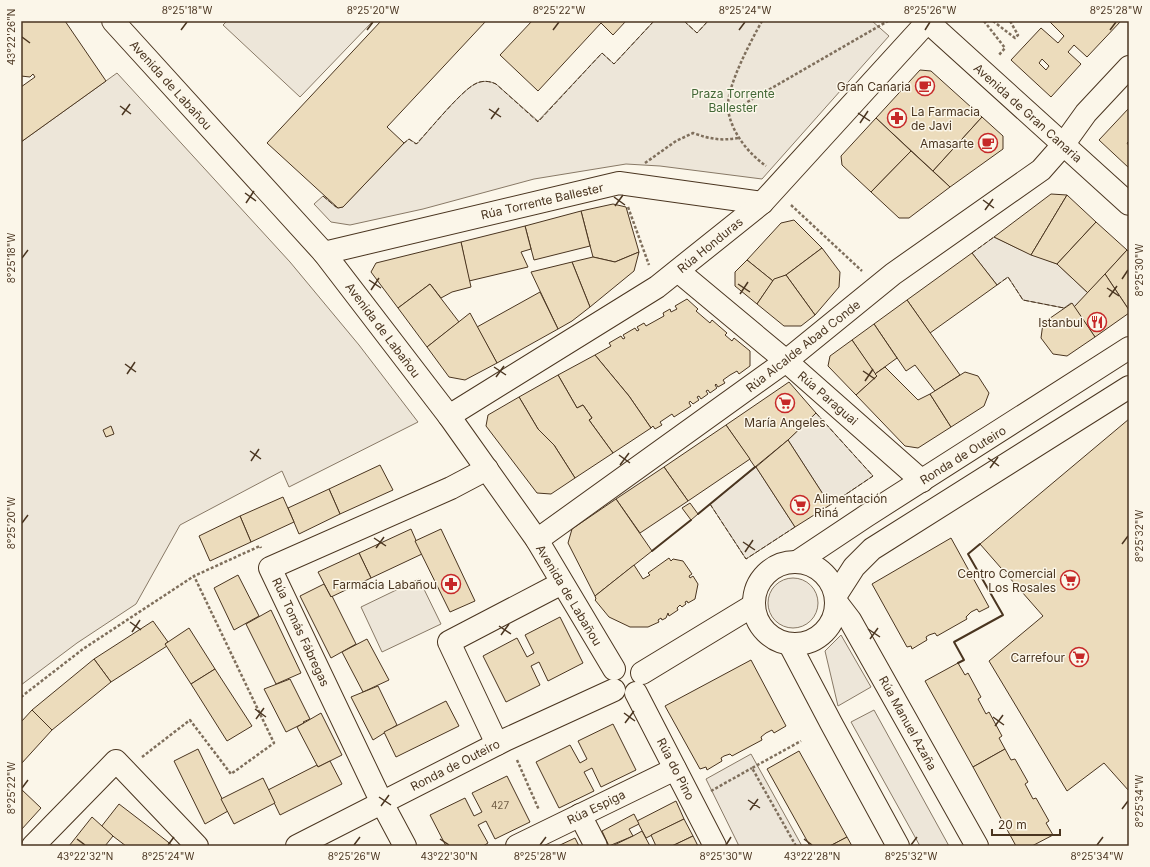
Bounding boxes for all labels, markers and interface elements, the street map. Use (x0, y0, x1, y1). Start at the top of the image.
text: 8°25'18"W (162, 4, 212, 16)
text: 8°25'20"W (347, 4, 399, 16)
text: 8°25'22"W (533, 4, 585, 16)
text: 8°25'24"W (719, 4, 771, 16)
text: 8°25'26"W (904, 4, 956, 16)
text: 8°25'28"W (1090, 4, 1142, 16)
text: 43°22'26"N (5, 9, 17, 65)
street label: Avenida de Labañou (127, 37, 215, 133)
street label: Avenida de Gran Canaria (971, 60, 1085, 166)
cafe icon: Gran Canaria (914, 75, 936, 97)
place label: Gran Canaria (837, 79, 911, 94)
park label: Praza Torrente Ballester (691, 86, 775, 115)
place label: La Farmacia de Javi (911, 104, 980, 133)
pharmacy icon: La Farmacia de Javi (886, 107, 908, 129)
cafe icon: Amasarte (977, 132, 999, 154)
place label: Amasarte (920, 136, 974, 151)
street label: Rúa Torrente Ballester (479, 179, 605, 222)
street label: Rúa Honduras (674, 214, 746, 276)
text: 8°25'18"W (5, 233, 17, 283)
text: 8°25'30"W (1133, 243, 1145, 296)
street label: Avenida de Labañou (342, 279, 424, 381)
street label: Rúa Alcalde Abad Conde (743, 297, 863, 395)
restaurant icon: Istanbul (1086, 311, 1108, 333)
place label: Istanbul (1038, 315, 1083, 330)
street label: Rúa Paraguai (795, 368, 861, 428)
supermarket icon: María Angeles (774, 392, 796, 414)
place label: María Angeles (744, 415, 826, 430)
street label: Ronda de Outeiro (917, 423, 1009, 487)
place label: Alimentación Riná (814, 491, 887, 520)
supermarket icon: Alimentación Riná (789, 494, 811, 516)
text: 8°25'20"W (5, 497, 17, 549)
text: 8°25'32"W (1133, 510, 1145, 562)
street label: Avenida de Labañou (533, 542, 605, 648)
place label: Centro Comercial Los Rosales (957, 566, 1056, 595)
supermarket icon: Centro Comercial Los Rosales (1059, 569, 1081, 591)
pharmacy icon: Farmacia Labañou (440, 573, 462, 595)
street label: Rúa Tomás Fábregas (269, 575, 333, 689)
place label: Farmacia Labañou (333, 577, 437, 592)
supermarket icon: Carrefour (1068, 646, 1090, 668)
place label: Carrefour (1011, 650, 1065, 665)
street label: Rúa Manuel Azaña (876, 673, 940, 773)
street label: Rúa do Pino (654, 735, 698, 803)
street label: Ronda de Outeiro (408, 736, 502, 794)
text: 8°25'22"W (5, 762, 17, 814)
text: 8°25'34"W (1133, 774, 1145, 827)
street label: Rúa Espiga (564, 786, 628, 828)
house number: 427 (491, 799, 509, 811)
scale bar (992, 811, 1060, 837)
text: 20 m (998, 817, 1027, 832)
text: 43°22'32"N (57, 850, 113, 862)
text: 8°25'24"W (142, 850, 194, 862)
text: 8°25'26"W (328, 850, 380, 862)
text: 43°22'30"N (421, 850, 477, 862)
text: 8°25'28"W (514, 850, 566, 862)
text: 8°25'30"W (700, 850, 753, 862)
text: 43°22'28"N (784, 850, 840, 862)
text: 8°25'32"W (885, 850, 937, 862)
text: 8°25'34"W (1071, 850, 1124, 862)

